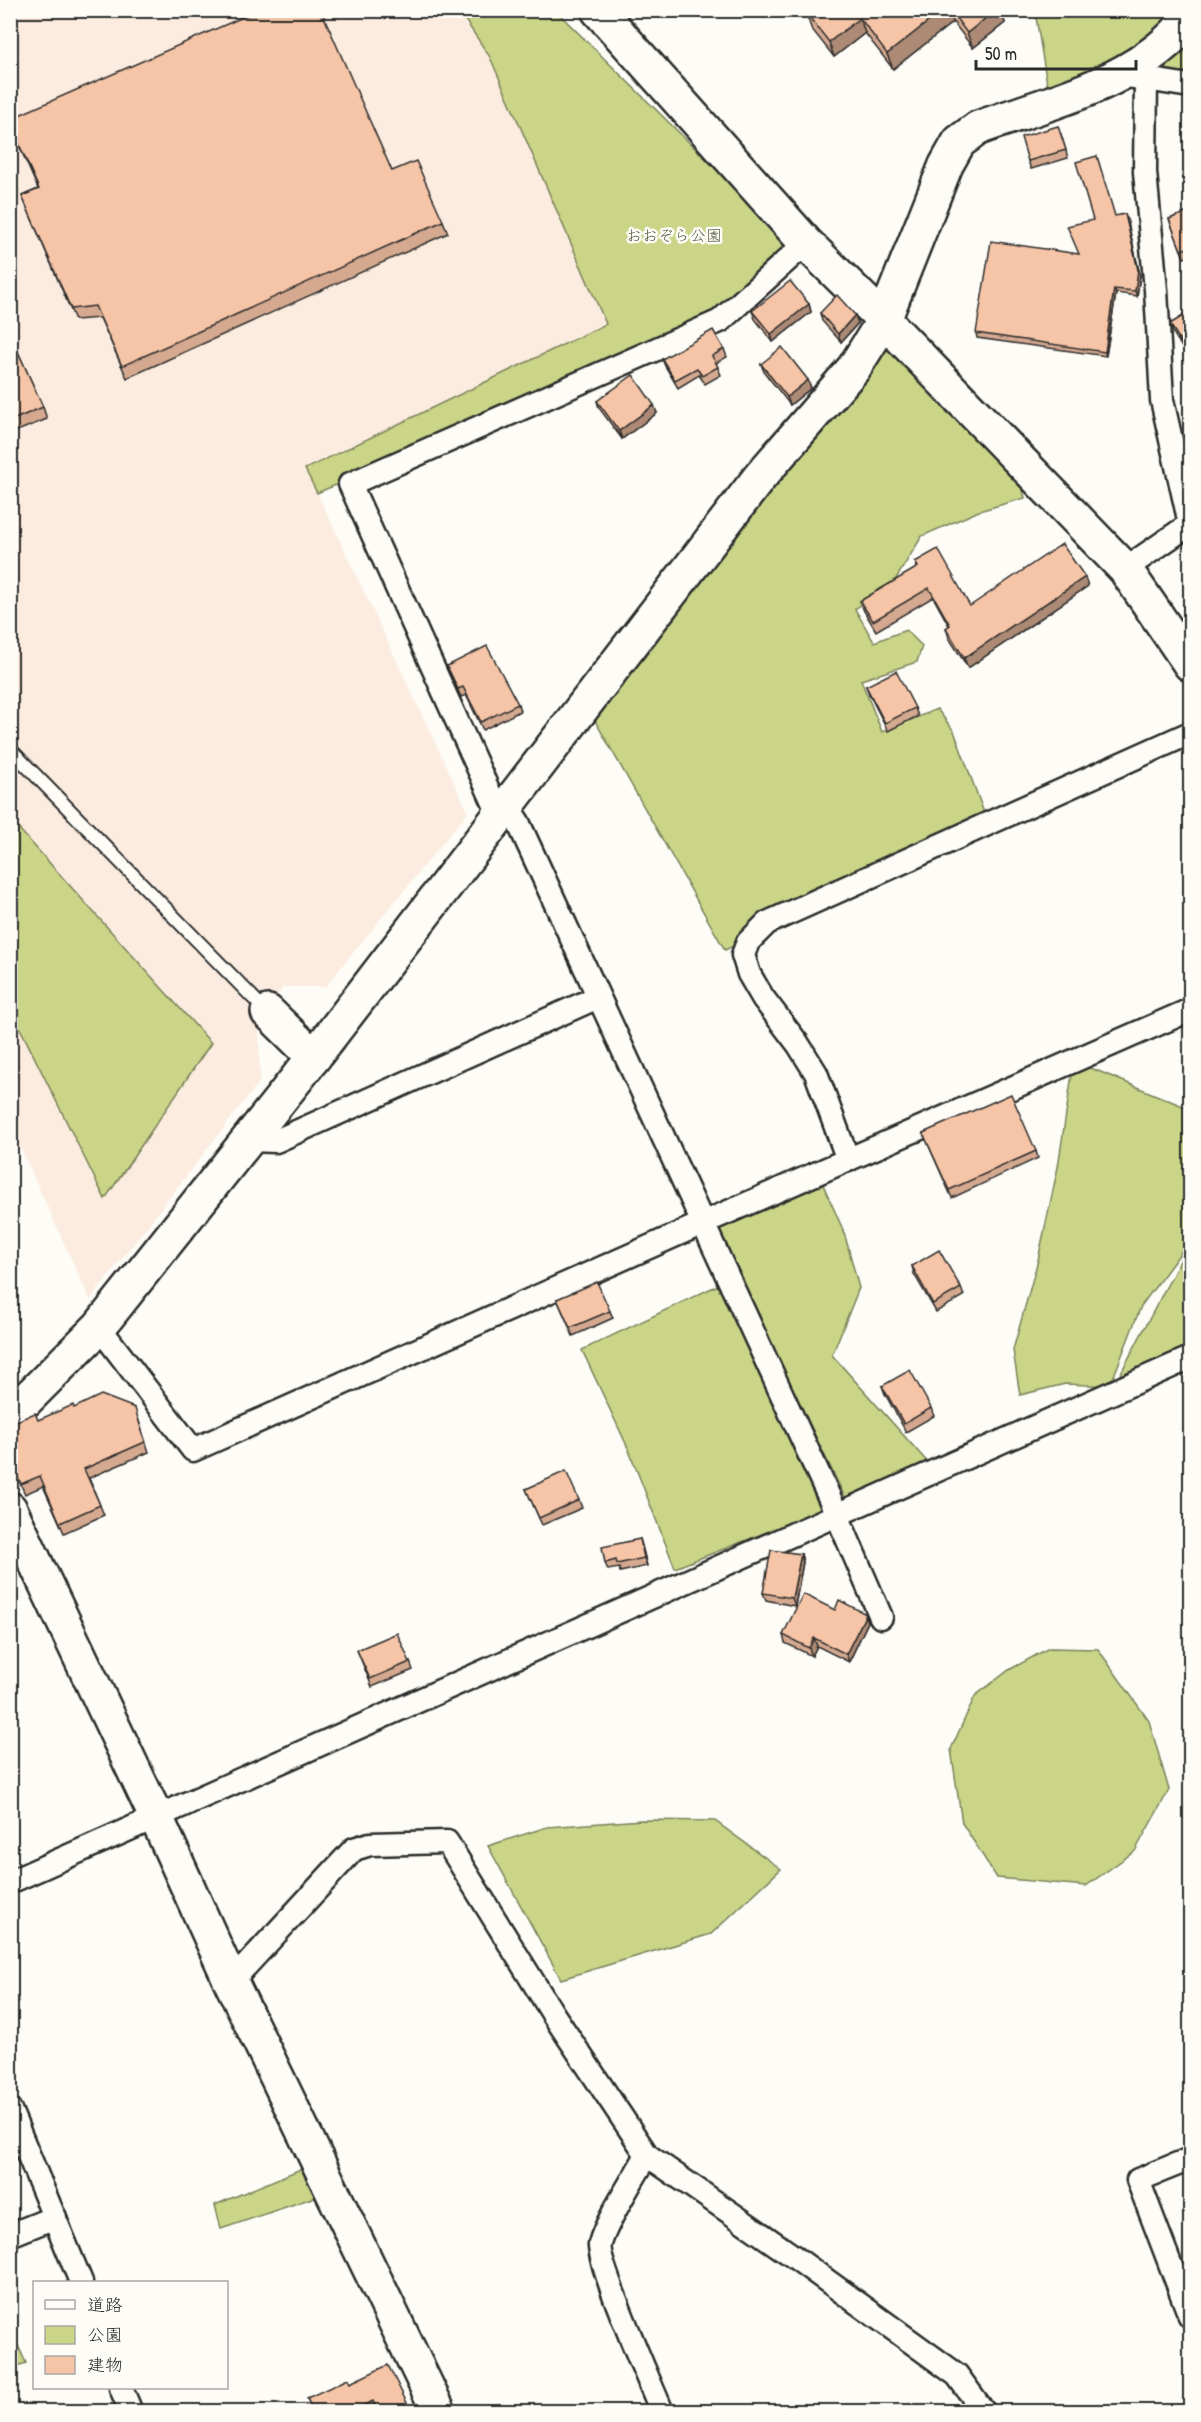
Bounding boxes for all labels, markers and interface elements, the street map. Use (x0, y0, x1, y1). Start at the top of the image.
scale bar (976, 33, 1136, 71)
text: 50 m (985, 41, 1017, 66)
park label: おおぞら公園 (626, 224, 722, 246)
legend (33, 2281, 228, 2389)
text: 道路 (87, 2292, 123, 2317)
text: 公園 (87, 2322, 123, 2347)
text: 建物 (87, 2352, 123, 2377)

